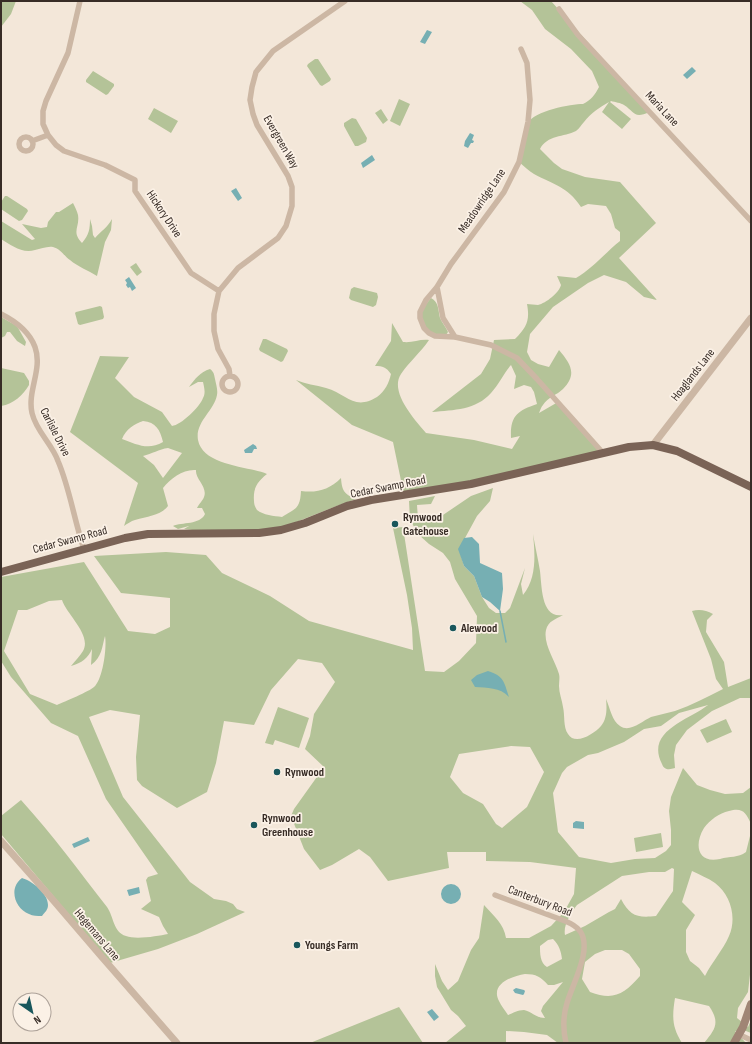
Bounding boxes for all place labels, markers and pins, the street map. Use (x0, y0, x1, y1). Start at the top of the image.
place label: Rynwood Gatehouse (403, 510, 449, 539)
marker: Rynwood Gatehouse (390, 519, 400, 529)
place label: Alewood (460, 621, 497, 636)
marker: Alewood (448, 623, 458, 633)
place label: Rynwood (285, 765, 324, 780)
marker: Rynwood (272, 767, 282, 777)
place label: Rynwood Greenhouse (262, 811, 313, 840)
marker: Rynwood Greenhouse (249, 820, 259, 830)
place label: Youngs Farm (305, 938, 358, 953)
marker: Youngs Farm (292, 940, 302, 950)

